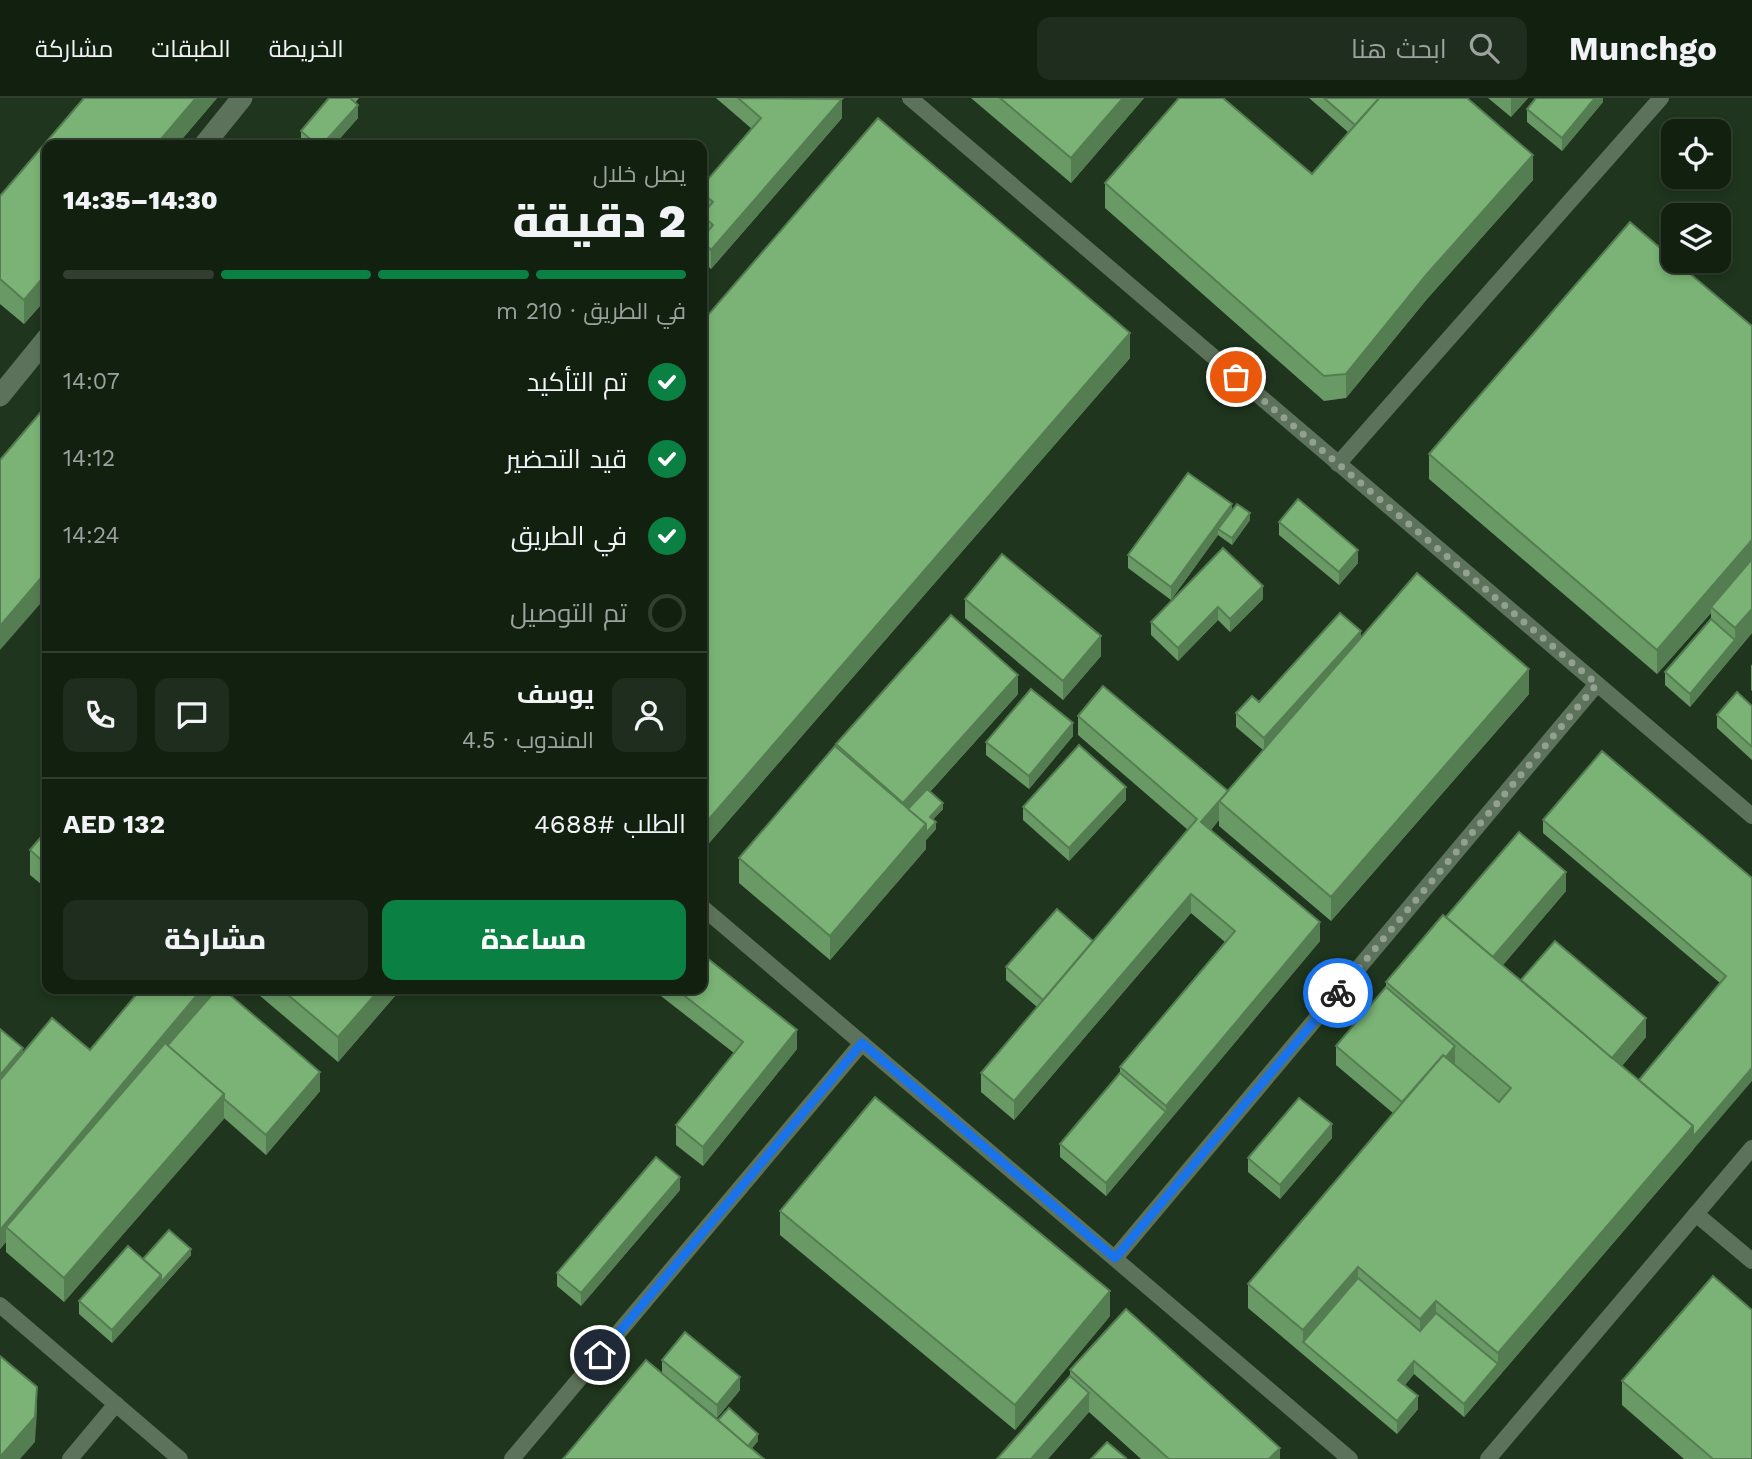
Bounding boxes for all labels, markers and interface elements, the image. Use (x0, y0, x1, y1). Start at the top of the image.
search box (1037, 17, 1527, 80)
icon: search (1465, 29, 1503, 67)
text: Munchgo (1569, 29, 1717, 68)
text: ابحث هنا (1351, 34, 1447, 64)
text: مشاركة (35, 35, 113, 63)
text: الطبقات (151, 35, 231, 63)
text: الخريطة (269, 35, 344, 63)
map controls (1661, 119, 1731, 273)
button: locate (1661, 119, 1731, 189)
text: يصل خلال (593, 161, 686, 188)
text: 14:30–14:35 (63, 185, 218, 215)
text: 2 دقيقة (512, 194, 686, 248)
button: layers (1661, 203, 1731, 273)
text: في الطريق · 210 m (496, 298, 686, 325)
pin (1206, 347, 1266, 407)
icon: bag (1217, 358, 1255, 396)
icon: check (648, 363, 686, 401)
text: تم التأكيد (527, 367, 627, 397)
text: 14:07 (63, 368, 120, 395)
icon: check (648, 440, 686, 478)
text: قيد التحضير (506, 444, 627, 474)
text: 14:12 (63, 445, 115, 472)
icon: check (648, 517, 686, 555)
text: في الطريق (511, 521, 627, 551)
text: 14:24 (63, 522, 120, 549)
text: تم التوصيل (510, 598, 627, 628)
button: phone (63, 678, 137, 752)
button: chat (155, 678, 229, 752)
button: person (612, 678, 686, 752)
text: يوسف (517, 679, 594, 709)
text: المندوب · 4.5 (462, 727, 594, 754)
text: AED 132 (63, 809, 165, 839)
text: الطلب #4688 (534, 809, 686, 839)
button: مشاركة (63, 900, 368, 980)
button: مساعدة (382, 900, 686, 980)
courier (1303, 958, 1373, 1028)
icon: bike (1319, 974, 1357, 1012)
pin (570, 1325, 630, 1385)
icon: home (581, 1336, 619, 1374)

